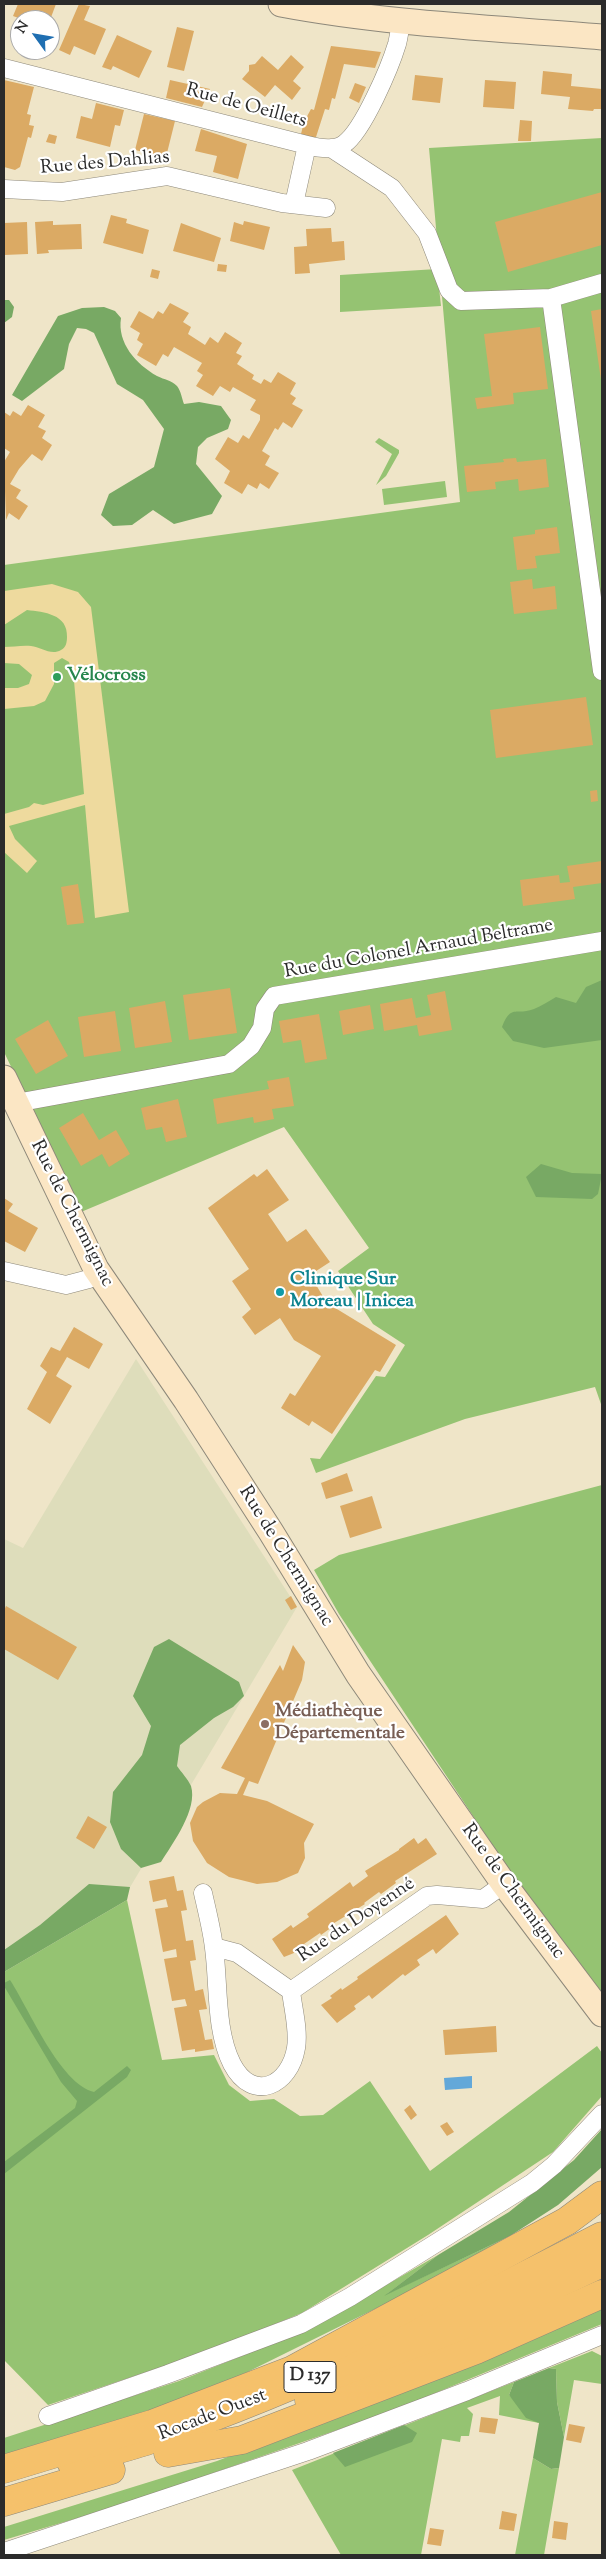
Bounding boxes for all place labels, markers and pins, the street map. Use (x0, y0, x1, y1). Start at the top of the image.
place label: Vélocross (67, 666, 146, 688)
marker: Vélocross (51, 671, 63, 683)
place label: Clinique Sur Moreau | Inicea (290, 1270, 414, 1314)
marker: Clinique Sur Moreau | Inicea (274, 1286, 286, 1298)
place label: Médiathèque Départementale (275, 1702, 405, 1746)
marker: Médiathèque Départementale (259, 1718, 271, 1730)

